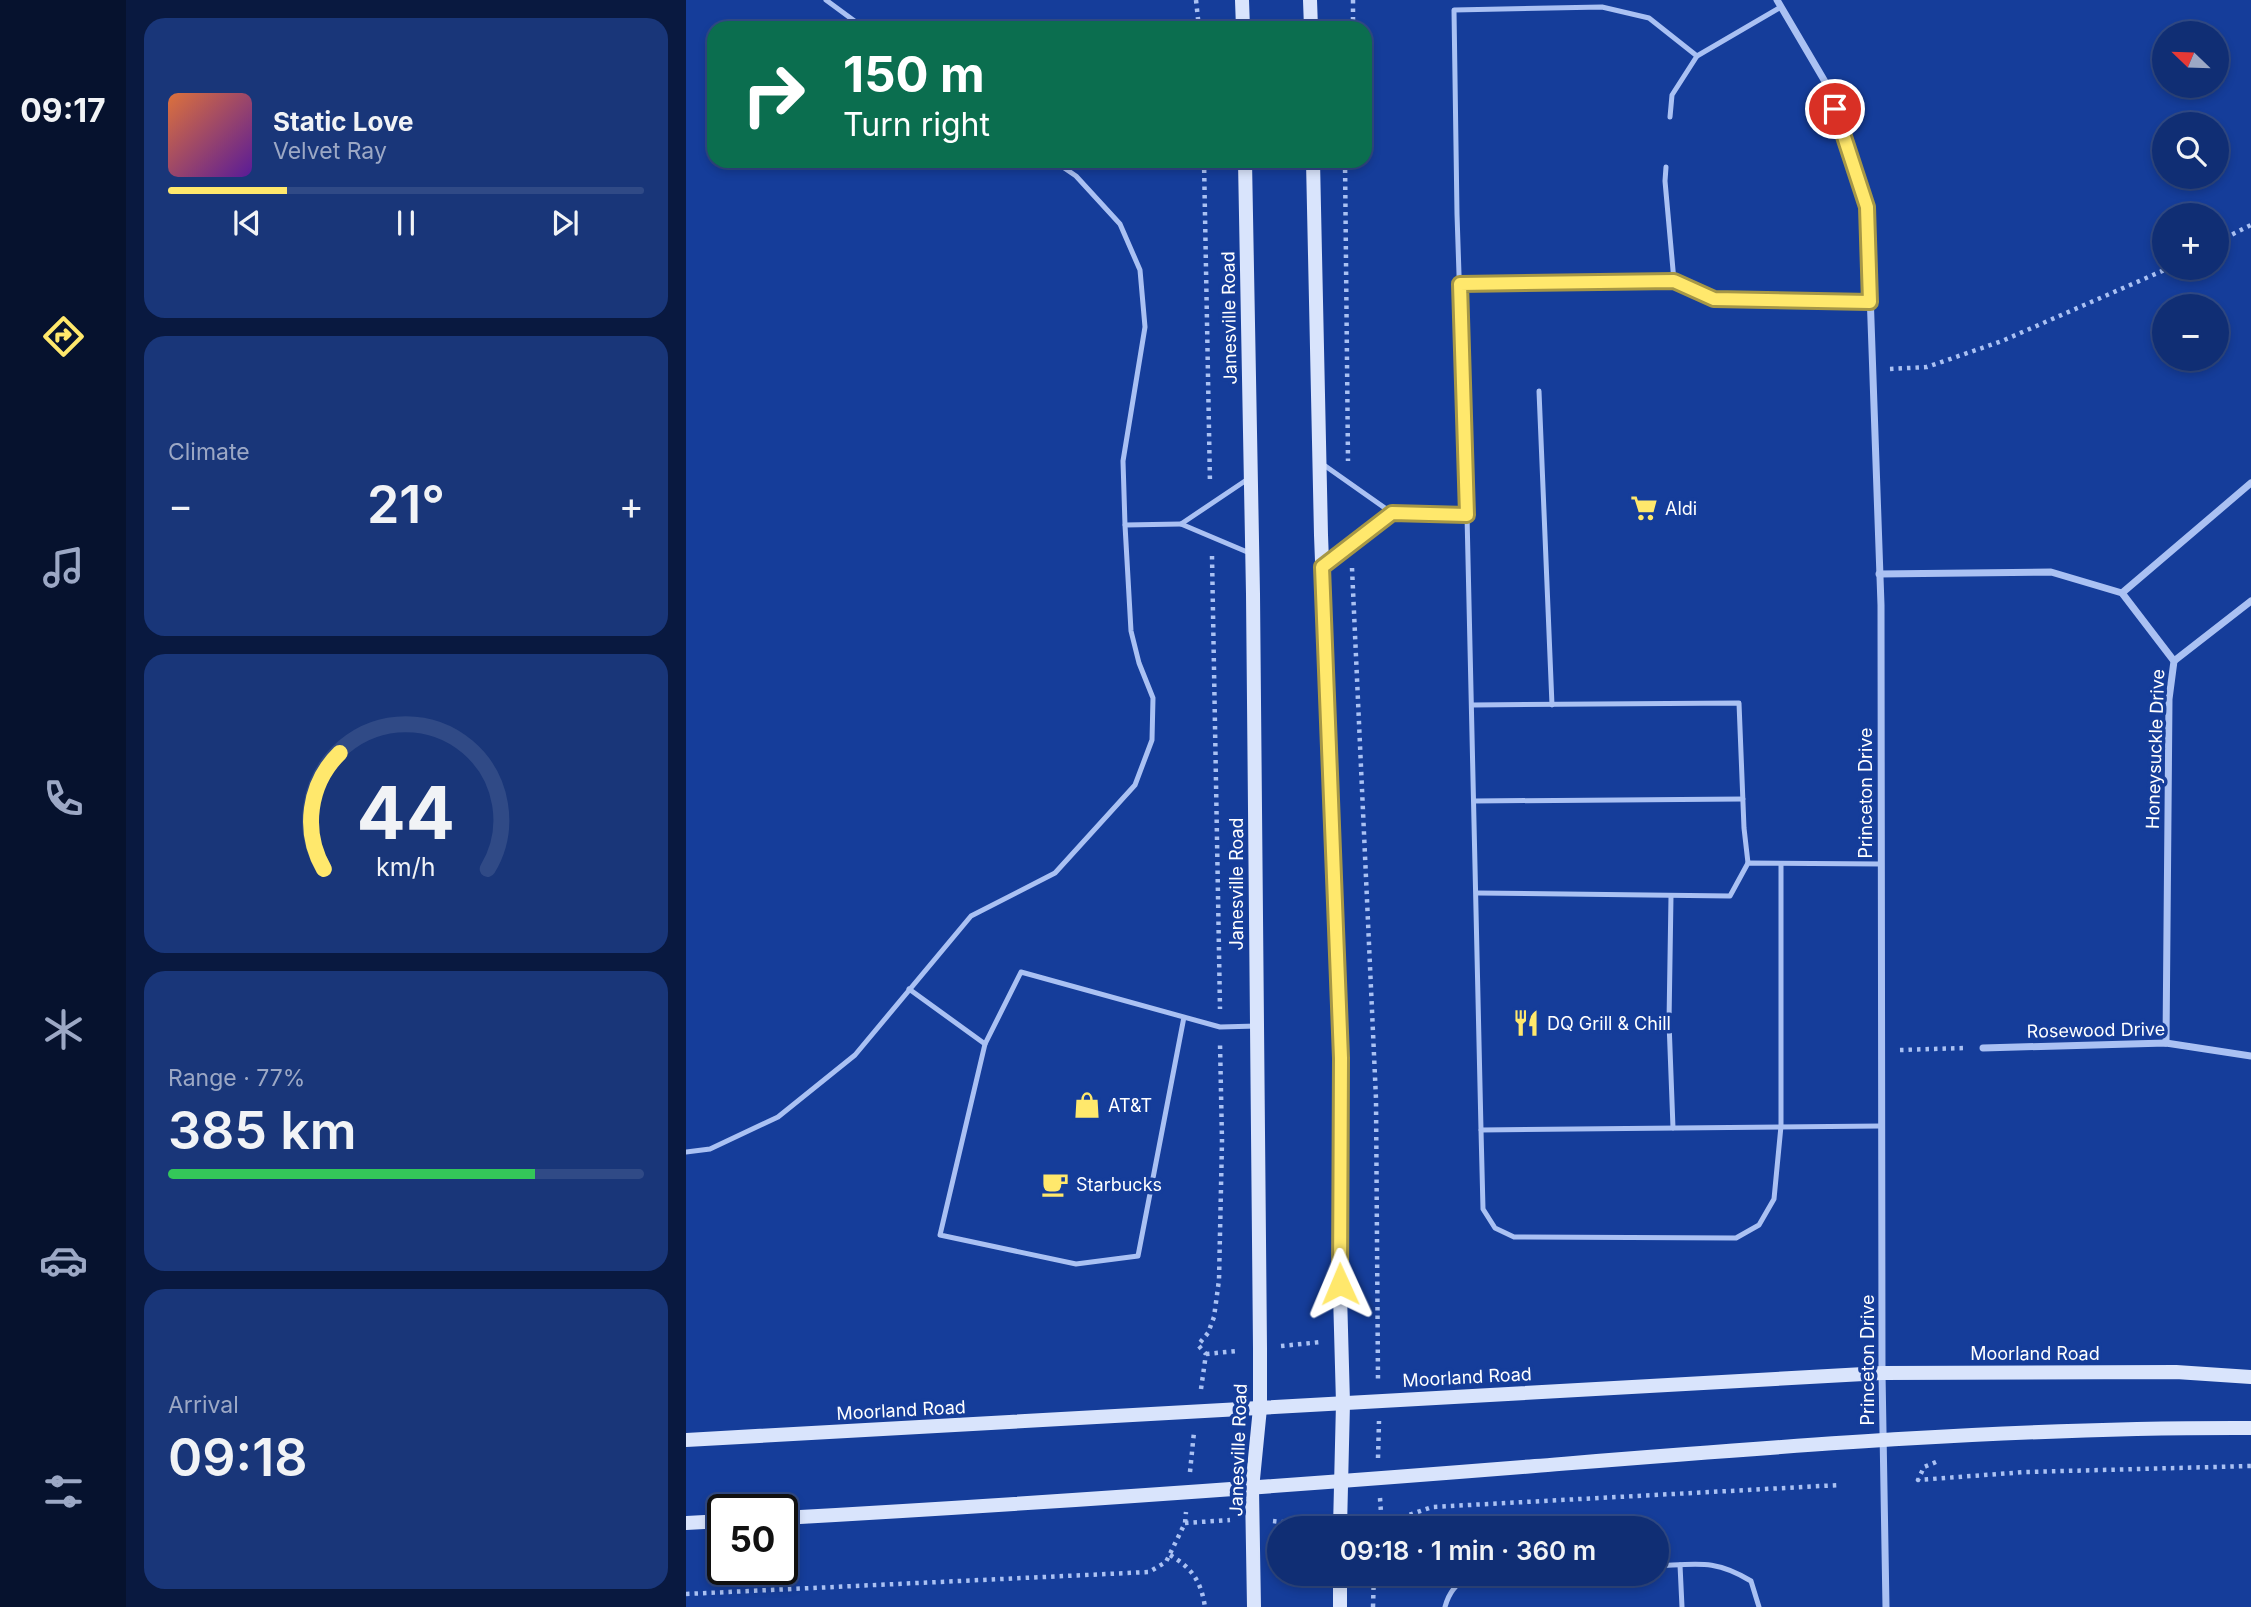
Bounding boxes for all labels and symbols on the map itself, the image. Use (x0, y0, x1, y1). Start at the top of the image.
north arrow (2152, 21, 2230, 98)
pin (1805, 79, 1865, 139)
street label: Janesville Road (1217, 251, 1241, 385)
supermarket icon: Aldi (1629, 493, 1659, 523)
place label: Aldi (1665, 498, 1697, 519)
street label: Honeysuckle Drive (2142, 669, 2168, 829)
street label: Princeton Drive (1855, 727, 1876, 859)
street label: Janesville Road (1226, 817, 1247, 951)
restaurant icon: DQ Grill & Chill (1511, 1008, 1541, 1038)
place label: DQ Grill & Chill (1547, 1013, 1671, 1034)
street label: Rosewood Drive (2027, 1018, 2165, 1042)
shop icon: AT&T (1072, 1090, 1102, 1120)
place label: AT&T (1108, 1095, 1152, 1116)
cafe icon: Starbucks (1040, 1169, 1070, 1199)
place label: Starbucks (1076, 1174, 1162, 1195)
position arrow (1303, 1247, 1377, 1321)
street label: Princeton Drive (1857, 1294, 1878, 1426)
street label: Moorland Road (1970, 1343, 2100, 1364)
street label: Moorland Road (1402, 1363, 1532, 1391)
street label: Janesville Road (1225, 1383, 1251, 1517)
street label: Moorland Road (836, 1396, 966, 1424)
speed limit sign: 50 (707, 1494, 798, 1585)

